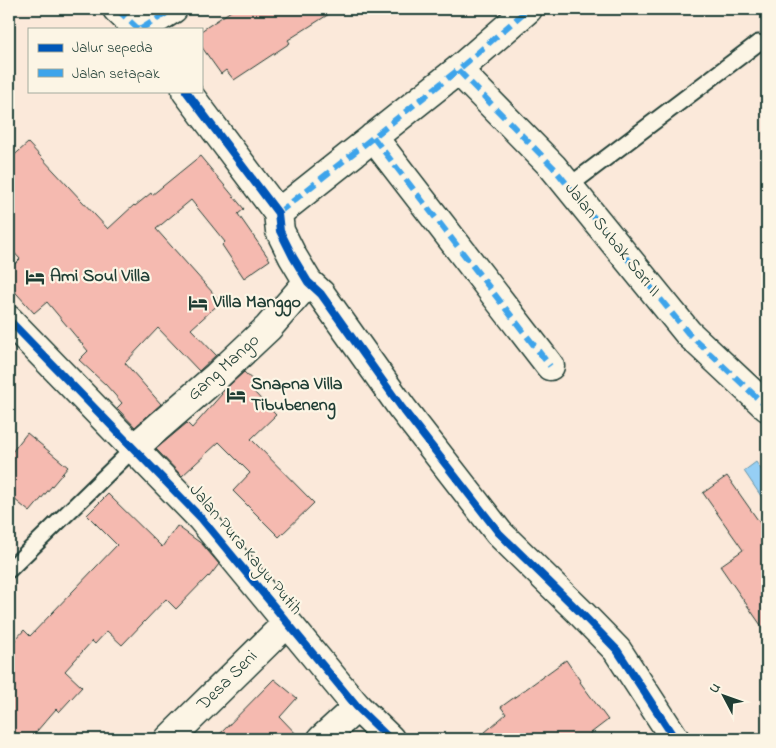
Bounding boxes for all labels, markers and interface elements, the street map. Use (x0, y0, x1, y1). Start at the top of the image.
legend (28, 28, 202, 92)
text: Jalur sepeda (72, 37, 153, 59)
text: Jalan setapak (72, 63, 160, 85)
street label: Jalan Subak Sari II (558, 177, 666, 303)
place label: Ami Soul Villa (50, 264, 150, 290)
hotel icon: Ami Soul Villa (24, 266, 46, 288)
place label: Villa Manggo (212, 290, 301, 317)
hotel icon: Villa Manggo (187, 292, 209, 314)
street label: Gang Mango (182, 328, 267, 408)
place label: Snapna Villa Tibubeneng (251, 372, 343, 420)
hotel icon: Snapna Villa Tibubeneng (225, 384, 247, 406)
street label: Jalan Pura Kayu Putih (182, 479, 308, 621)
street label: Desa Seni (191, 645, 264, 718)
north arrow (698, 670, 748, 720)
text: U (704, 678, 726, 699)

